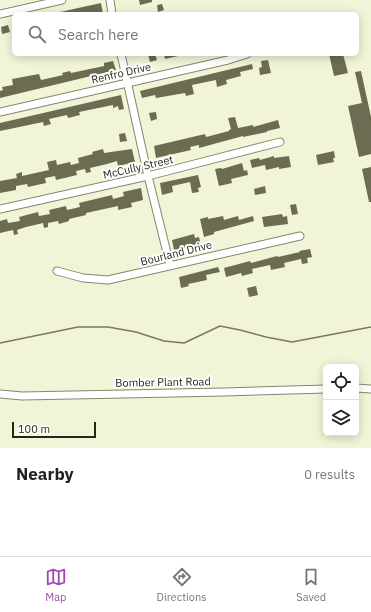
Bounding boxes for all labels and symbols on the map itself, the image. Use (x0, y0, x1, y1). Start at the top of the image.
street label: Renfro Drive (90, 59, 152, 87)
street label: McCully Street (102, 152, 175, 182)
street label: Bourland Drive (139, 237, 213, 269)
street label: Bomber Plant Road (115, 374, 211, 390)
scale bar (12, 420, 96, 439)

